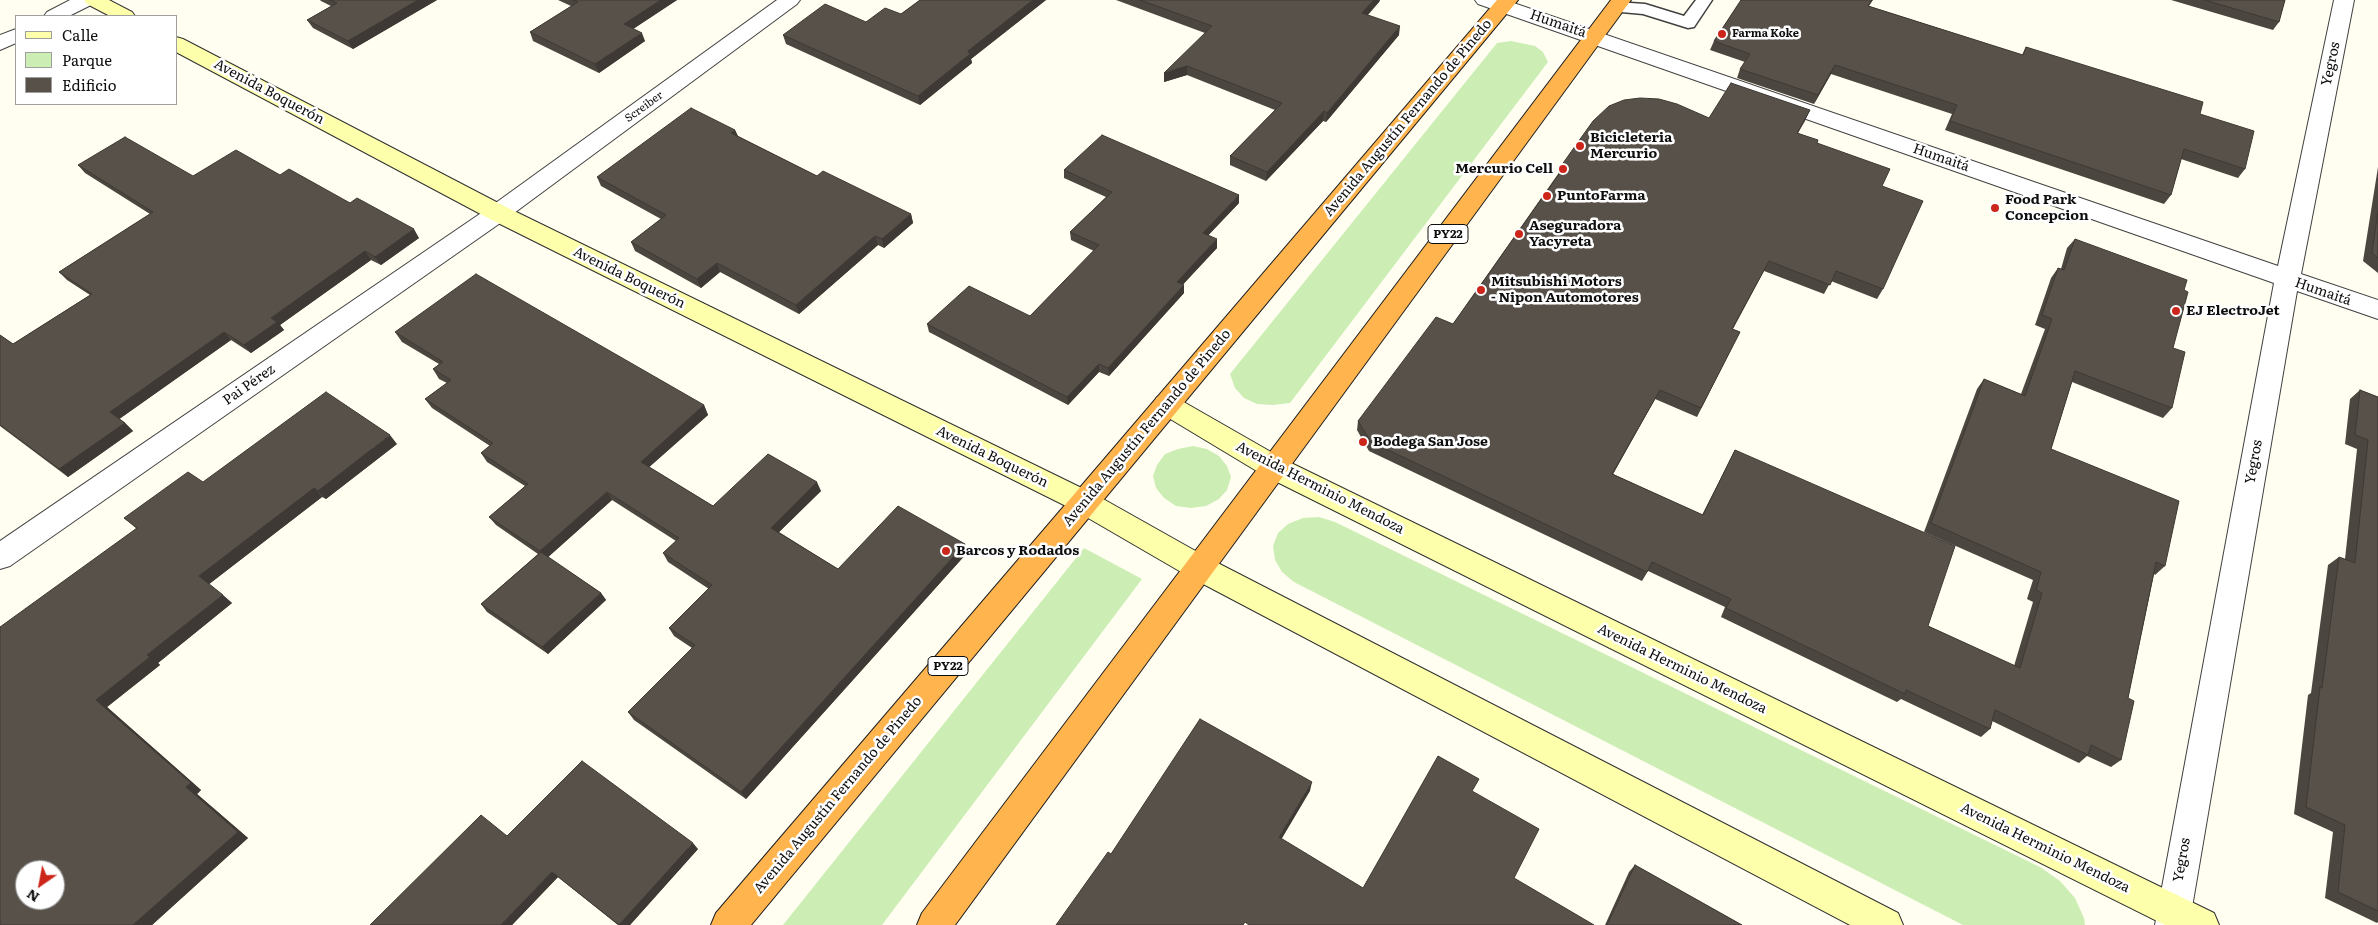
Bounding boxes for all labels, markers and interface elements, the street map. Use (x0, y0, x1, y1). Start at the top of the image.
street label: Humaitá (1527, 6, 1589, 42)
legend (15, 15, 178, 105)
street label: Avenida Augustín Fernando de Pinedo (1320, 16, 1496, 220)
text: Calle (62, 23, 98, 46)
place label: Farma Koke (1732, 27, 1799, 41)
marker: Farma Koke (1716, 28, 1728, 40)
street label: Yegros (2318, 40, 2344, 88)
text: Parque (62, 48, 112, 71)
street label: Avenida Boquerón (211, 56, 327, 128)
text: Edificio (62, 73, 117, 96)
street label: Screiber (622, 89, 666, 125)
place label: Bicicleteria Mercurio (1590, 130, 1672, 162)
marker: Bicicleteria Mercurio (1574, 140, 1586, 152)
street label: Humaitá (1910, 140, 1972, 176)
place label: Mercurio Cell (1455, 161, 1553, 177)
marker: Mercurio Cell (1557, 163, 1569, 175)
place label: PuntoFarma (1557, 188, 1646, 204)
marker: PuntoFarma (1541, 190, 1553, 202)
place label: Food Park Concepcion (2005, 192, 2089, 224)
marker: Food Park Concepcion (1989, 202, 2001, 214)
place label: Aseguradora Yacyreta (1529, 218, 1621, 250)
road number: PY22 (1428, 224, 1468, 243)
marker: Aseguradora Yacyreta (1513, 228, 1525, 240)
street label: Avenida Boquerón (570, 244, 688, 312)
place label: Mitsubishi Motors - Nipon Automotores (1491, 274, 1639, 306)
street label: Humaitá (2292, 274, 2354, 310)
marker: Mitsubishi Motors - Nipon Automotores (1475, 284, 1487, 296)
place label: EJ ElectroJet (2186, 303, 2280, 319)
marker: EJ ElectroJet (2170, 305, 2182, 317)
street label: Avenida Augustín Fernando de Pinedo (1059, 326, 1235, 530)
street label: Pai Pérez (220, 361, 278, 409)
street label: Avenida Boquerón (933, 423, 1051, 491)
place label: Bodega San Jose (1373, 434, 1488, 450)
marker: Bodega San Jose (1357, 436, 1369, 448)
street label: Avenida Herminio Mendoza (1233, 438, 1407, 538)
street label: Yegros (2242, 439, 2266, 485)
place label: Barcos y Rodados (956, 543, 1079, 559)
marker: Barcos y Rodados (940, 545, 952, 557)
street label: Avenida Herminio Mendoza (1595, 621, 1769, 717)
road number: PY22 (928, 656, 968, 676)
street label: Avenida Augustín Fernando de Pinedo (750, 693, 926, 897)
street label: Avenida Herminio Mendoza (1958, 800, 2132, 896)
street label: Yegros (2170, 837, 2194, 883)
north arrow (15, 860, 65, 910)
text: N (22, 885, 43, 908)

